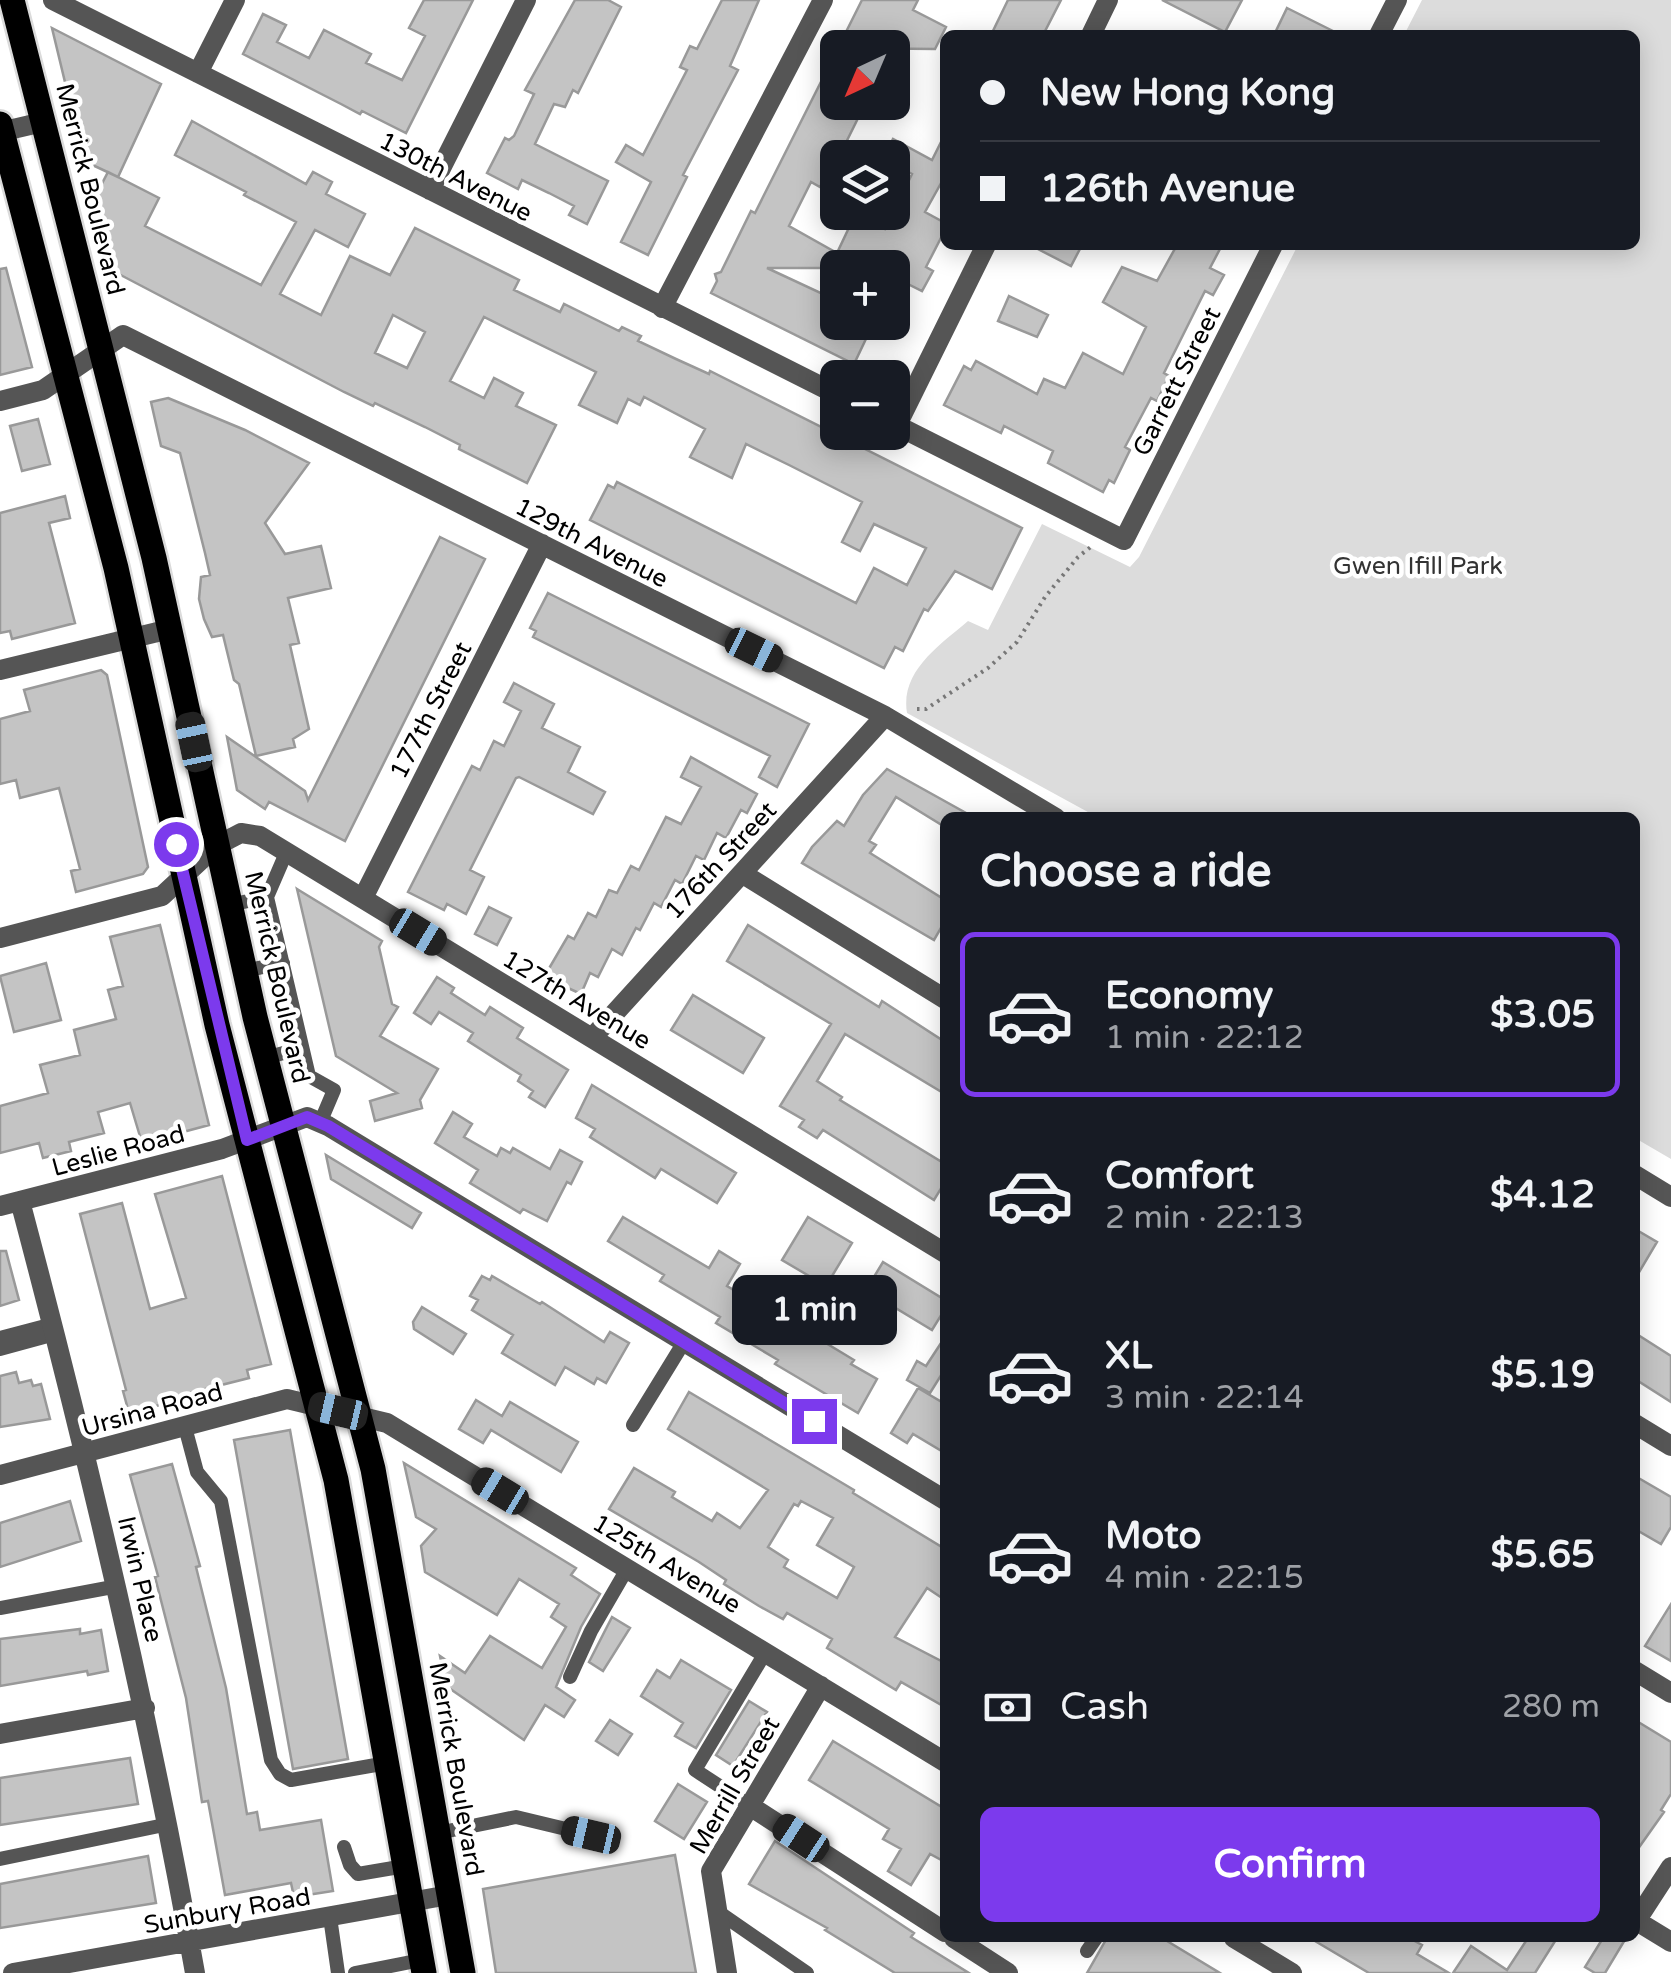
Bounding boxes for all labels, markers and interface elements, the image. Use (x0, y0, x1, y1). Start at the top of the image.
north arrow (820, 30, 910, 120)
map controls (820, 30, 910, 450)
text: New Hong Kong (1040, 70, 1335, 116)
street label: Merrick Boulevard (49, 80, 131, 298)
street label: 130th Avenue (374, 125, 537, 228)
button: layers (820, 140, 910, 230)
text: 126th Avenue (1040, 166, 1295, 212)
button: + (820, 250, 910, 340)
street label: Garrett Street (1127, 302, 1227, 461)
button: − (820, 360, 910, 450)
street label: 129th Avenue (510, 491, 673, 594)
park label: Gwen Ifill Park (1333, 551, 1503, 581)
car (720, 623, 788, 677)
street label: 177th Street (384, 636, 478, 784)
car (173, 710, 215, 774)
street label: 176th Street (659, 795, 783, 926)
route start (154, 822, 199, 867)
text: Choose a ride (980, 845, 1271, 899)
street label: Merrick Boulevard (238, 868, 316, 1086)
car (385, 904, 451, 960)
street label: 127th Avenue (497, 944, 656, 1056)
icon: car (985, 970, 1075, 1060)
text: Economy (1105, 973, 1273, 1019)
text: $3.05 (1490, 992, 1595, 1038)
text: 1 min · 22:12 (1105, 1019, 1304, 1057)
street label: Leslie Road (48, 1119, 188, 1183)
icon: car (985, 1150, 1075, 1240)
text: Comfort (1105, 1153, 1254, 1199)
text: $4.12 (1490, 1172, 1595, 1218)
text: 2 min · 22:13 (1105, 1199, 1304, 1237)
callout: 1 min (732, 1276, 896, 1346)
text: 1 min (772, 1291, 857, 1329)
icon: car (985, 1330, 1075, 1420)
text: XL (1105, 1333, 1152, 1379)
text: $5.19 (1490, 1352, 1595, 1398)
street label: Ursina Road (78, 1377, 226, 1443)
text: 3 min · 22:14 (1105, 1379, 1304, 1417)
car (305, 1390, 371, 1432)
route end (792, 1399, 837, 1444)
car (467, 1463, 533, 1519)
street label: 125th Avenue (587, 1508, 746, 1620)
icon: car (985, 1510, 1075, 1600)
street label: Irwin Place (111, 1513, 169, 1645)
text: Moto (1105, 1513, 1201, 1559)
text: $5.65 (1490, 1532, 1595, 1578)
text: 4 min · 22:15 (1105, 1559, 1304, 1597)
street label: Merrick Boulevard (422, 1660, 490, 1879)
icon: cash (980, 1680, 1035, 1735)
text: Cash (1060, 1684, 1149, 1730)
text: 280 m (1502, 1688, 1600, 1726)
street label: Merrill Street (683, 1711, 787, 1860)
button: Confirm (980, 1807, 1600, 1922)
car (768, 1809, 834, 1867)
car (558, 1814, 624, 1856)
street label: Sunbury Road (141, 1882, 313, 1940)

